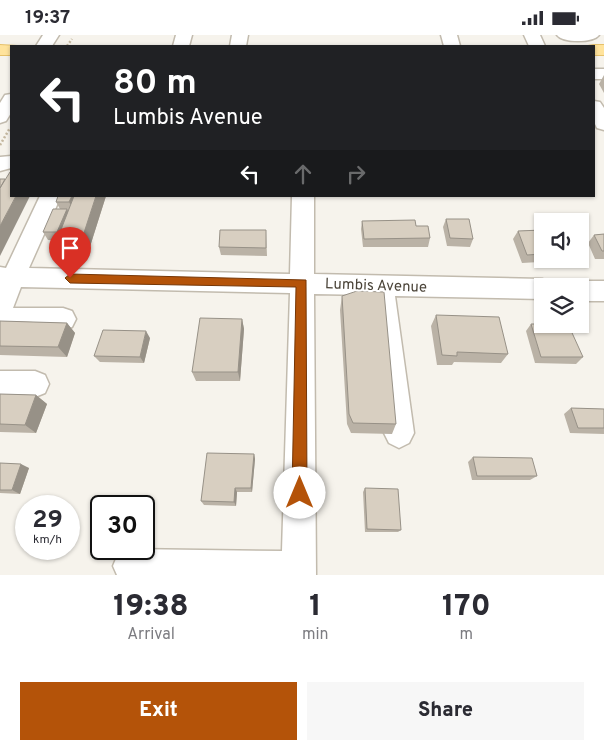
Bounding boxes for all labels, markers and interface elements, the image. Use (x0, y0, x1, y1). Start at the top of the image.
text: 19:37 (25, 6, 70, 30)
text: 80 m (113, 62, 197, 106)
icon: left (30, 65, 95, 130)
text: Lumbis Avenue (113, 105, 263, 132)
icon: left (236, 160, 264, 188)
icon: ahead (289, 160, 317, 188)
icon: right (342, 160, 370, 188)
map controls (534, 213, 589, 333)
button: sound (534, 213, 589, 268)
pin (49, 227, 91, 278)
icon: arrive (56, 234, 84, 262)
street label: Lumbis Avenue (325, 275, 427, 298)
button: layers (534, 278, 589, 333)
position arrow (273, 466, 325, 518)
speed limit sign: 30 (90, 495, 155, 560)
text: 29 (32, 505, 63, 537)
text: km/h (33, 532, 62, 548)
text: 19:38 (113, 589, 189, 626)
text: 1 (309, 589, 321, 626)
text: 170 (442, 589, 491, 626)
text: Arrival (127, 625, 175, 645)
text: min (302, 625, 329, 645)
text: m (460, 625, 473, 645)
button: Exit (20, 682, 297, 740)
button: Share (307, 682, 584, 740)

